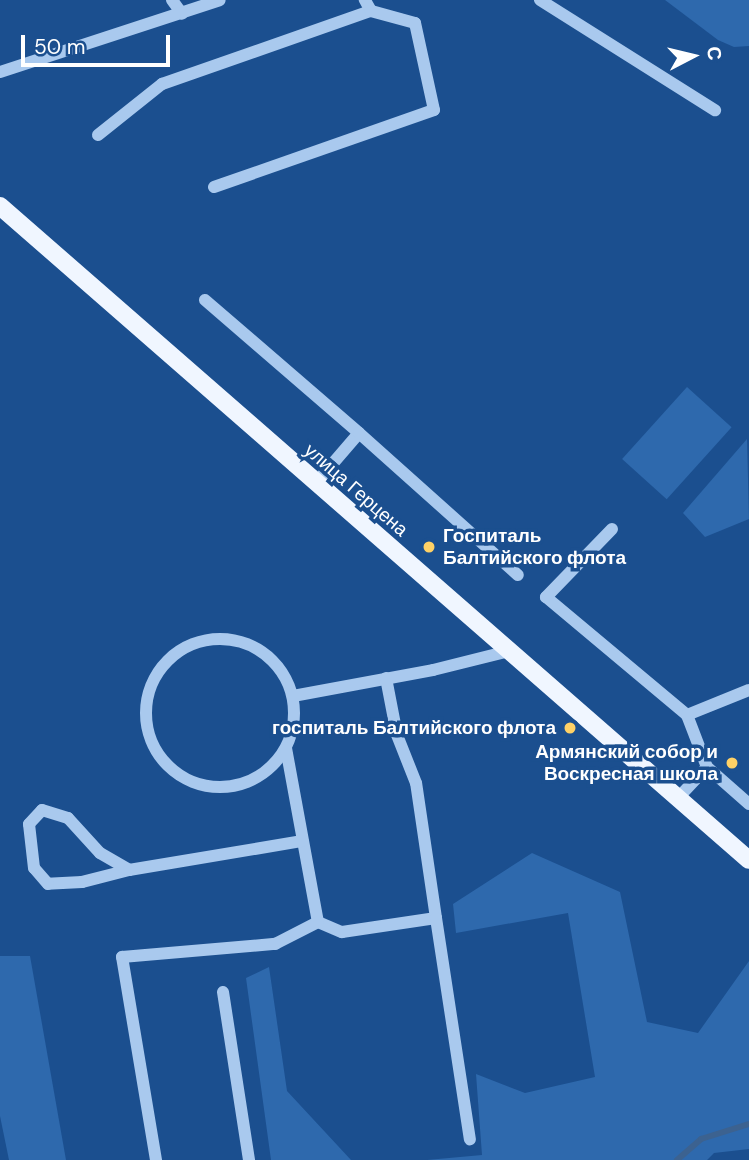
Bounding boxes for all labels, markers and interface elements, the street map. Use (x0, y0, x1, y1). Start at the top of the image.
scale bar (24, 21, 173, 65)
north arrow (658, 21, 728, 91)
text: 50 m (34, 33, 85, 61)
text: С (701, 45, 728, 62)
street label: улица Герцена (300, 439, 412, 541)
place label: Госпиталь Балтийского флота (443, 525, 626, 569)
marker: Госпиталь Балтийского флота (421, 539, 437, 555)
place label: госпиталь Балтийского флота (272, 717, 556, 739)
marker: госпиталь Балтийского флота (562, 720, 578, 736)
place label: Армянский собор и Воскресная школа (535, 741, 718, 785)
marker: Армянский собор и Воскресная школа (724, 755, 740, 771)

